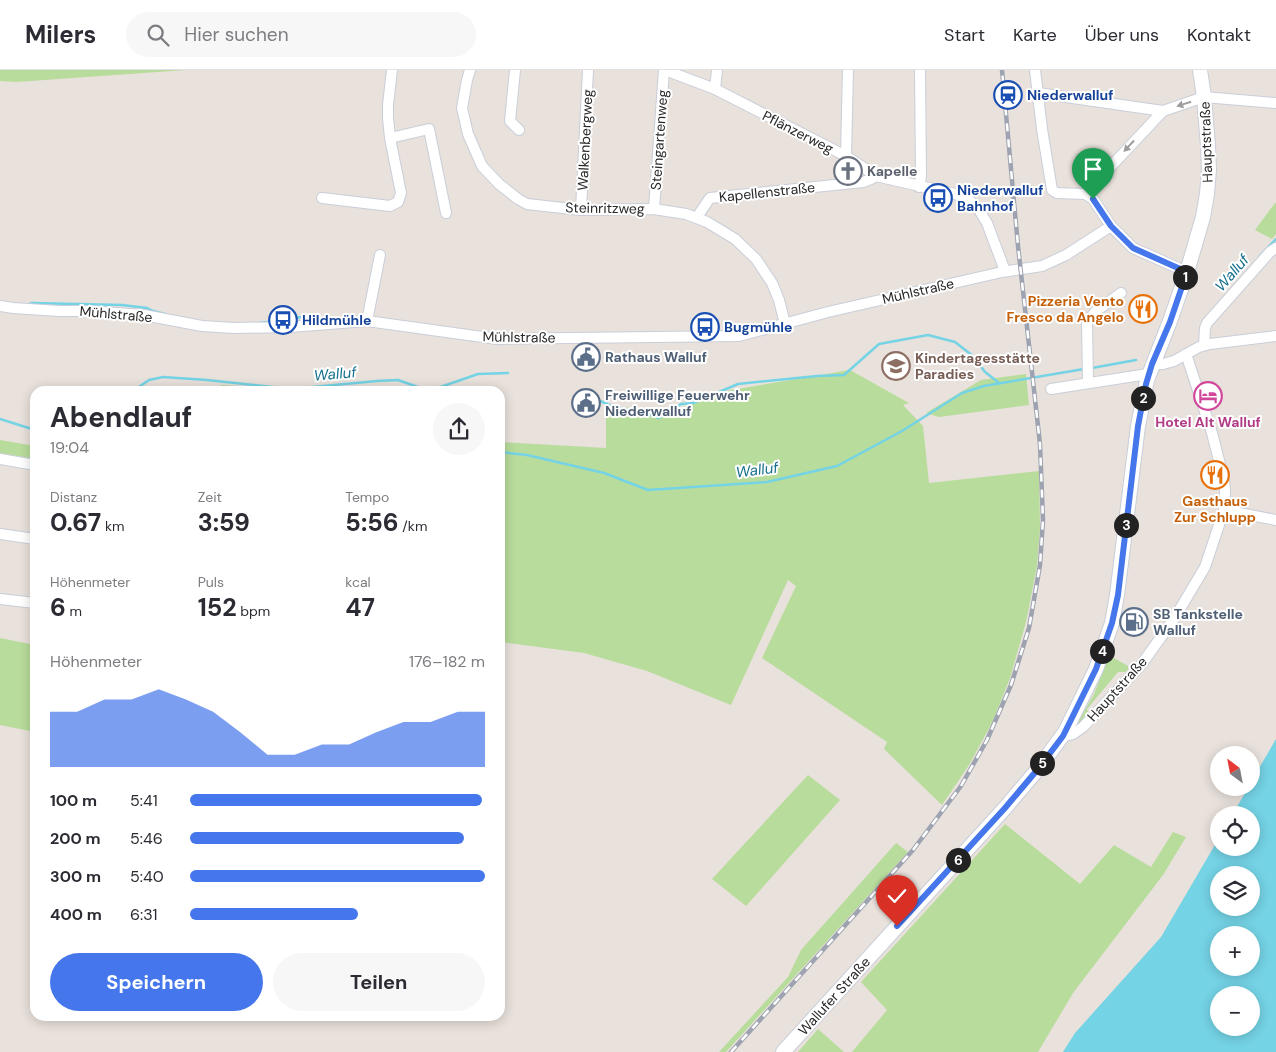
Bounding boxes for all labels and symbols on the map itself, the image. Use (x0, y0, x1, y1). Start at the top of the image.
station icon: Niederwalluf (993, 80, 1023, 110)
place label: Niederwalluf (1027, 86, 1113, 104)
street label: Walkenbergweg (573, 89, 597, 191)
street label: Steingartenweg (647, 89, 672, 191)
one-way arrow (1176, 101, 1191, 108)
street label: Hauptstraße (1196, 101, 1216, 183)
street label: Pflänzerweg (759, 106, 837, 158)
one-way arrow (1123, 140, 1135, 152)
pin (1072, 148, 1114, 199)
church icon: Kapelle (833, 156, 863, 186)
place label: Kapelle (867, 162, 917, 180)
street label: Kapellenstraße (718, 178, 816, 206)
place label: Niederwalluf Bahnhof (957, 181, 1043, 215)
bus stop icon: Niederwalluf Bahnhof (923, 183, 953, 213)
street label: Steinritzweg (565, 198, 645, 218)
water label: Walluf (1210, 250, 1254, 296)
pin: 1 (1172, 264, 1198, 290)
street label: Mühlstraße (880, 274, 956, 308)
place label: Pizzeria Vento Fresco da Angelo (1006, 292, 1124, 326)
restaurant icon: Pizzeria Vento Fresco da Angelo (1128, 294, 1158, 324)
street label: Mühlstraße (79, 302, 153, 326)
bus stop icon: Hildmühle (268, 305, 298, 335)
place label: Hildmühle (302, 311, 371, 329)
bus stop icon: Bugmühle (690, 312, 720, 342)
place label: Bugmühle (724, 318, 793, 336)
street label: Mühlstraße (482, 327, 556, 347)
public building icon: Rathaus Walluf (571, 342, 601, 372)
place label: Rathaus Walluf (605, 348, 707, 366)
place label: Kindertagesstätte Paradies (915, 349, 1040, 383)
school or university icon: Kindertagesstätte Paradies (881, 351, 911, 381)
water label: Walluf (313, 362, 358, 386)
hotel icon: Hotel Alt Walluf (1193, 381, 1223, 411)
place label: Freiwillige Feuerwehr Niederwalluf (605, 386, 750, 420)
pin: 2 (1130, 386, 1156, 410)
public building icon: Freiwillige Feuerwehr Niederwalluf (571, 388, 601, 418)
place label: Hotel Alt Walluf (1155, 413, 1261, 431)
water label: Walluf (735, 457, 780, 483)
restaurant icon: Gasthaus Zur Schlupp (1200, 460, 1230, 490)
place label: Gasthaus Zur Schlupp (1174, 492, 1256, 526)
pin: 3 (1114, 512, 1138, 538)
place label: SB Tankstelle Walluf (1153, 605, 1243, 639)
fuel station icon: SB Tankstelle Walluf (1119, 607, 1149, 637)
pin: 4 (1090, 638, 1114, 664)
street label: Hauptstraße (1083, 653, 1151, 725)
north arrow (1210, 746, 1260, 796)
pin: 5 (1030, 750, 1054, 776)
pin: 6 (946, 848, 970, 872)
pin (876, 875, 918, 926)
street label: Wallufer Straße (794, 953, 874, 1039)

